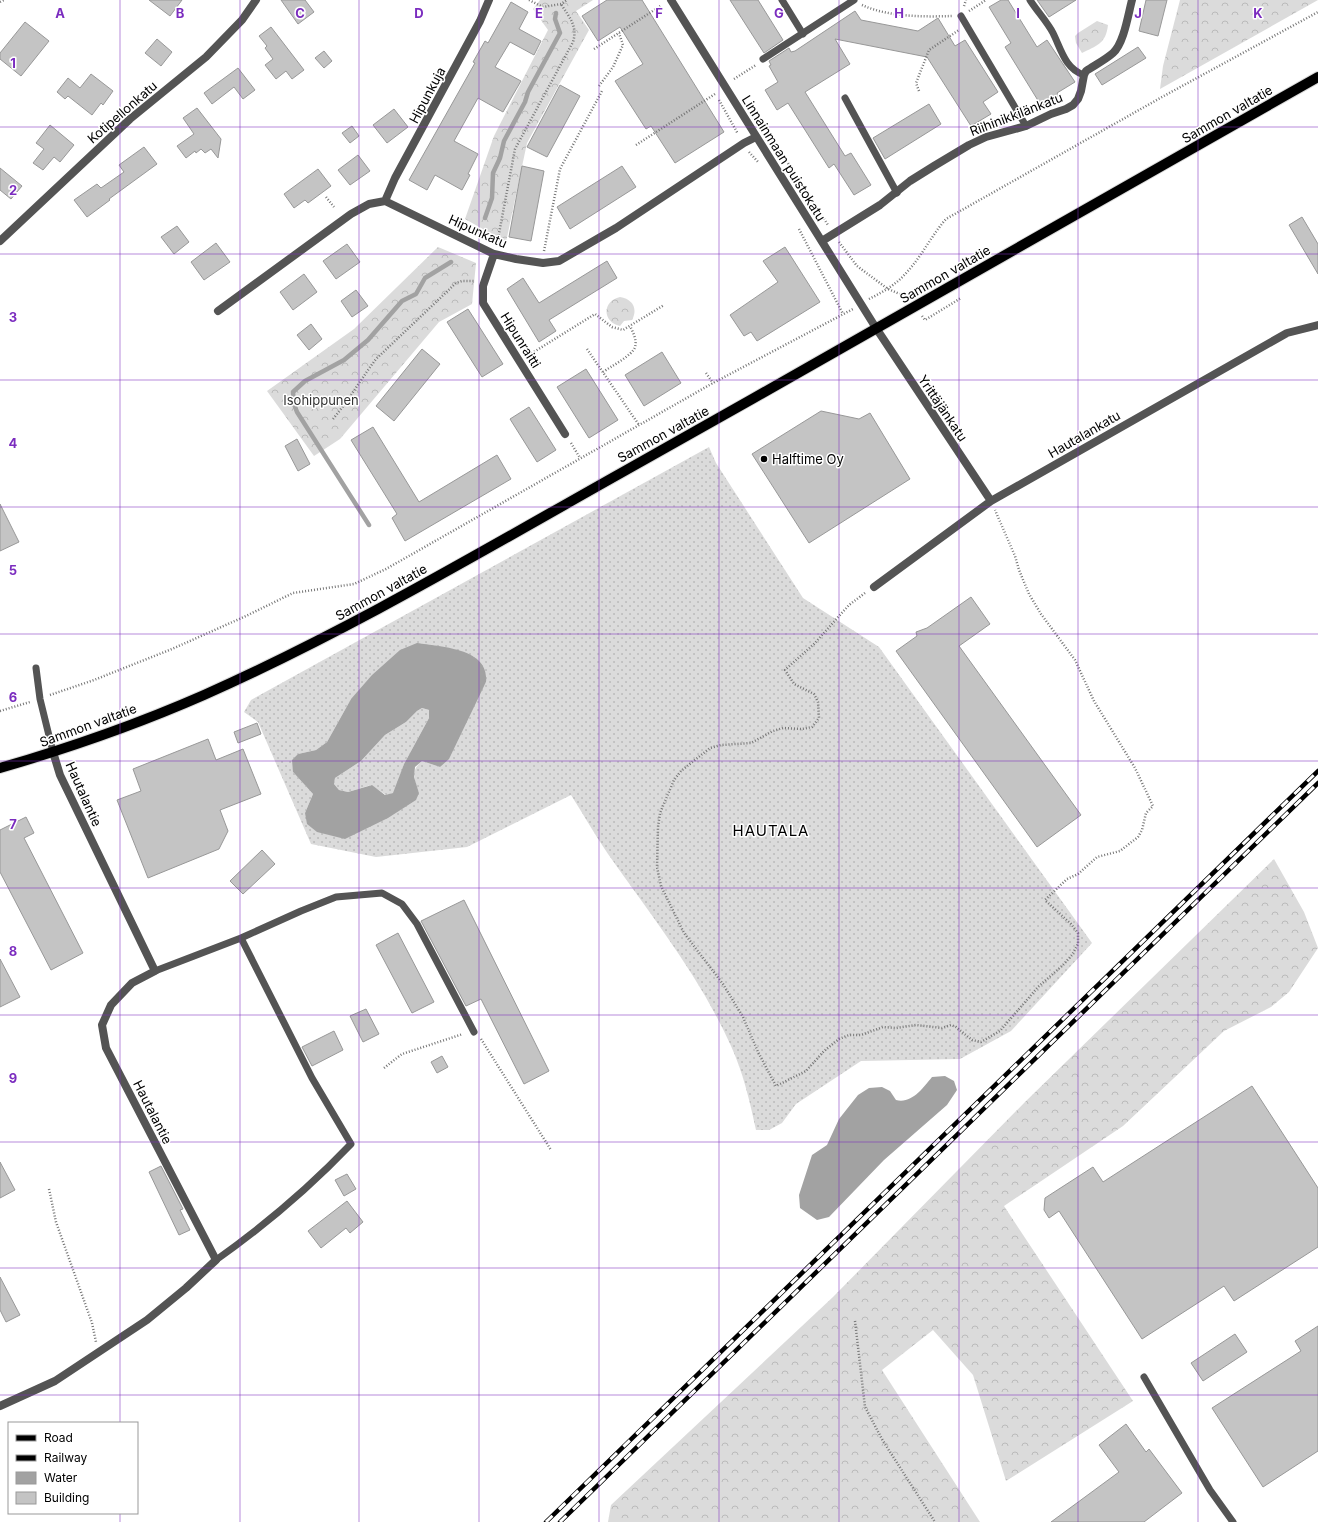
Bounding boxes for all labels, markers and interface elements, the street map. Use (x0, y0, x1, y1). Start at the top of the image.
text: A (55, 5, 65, 21)
text: B (176, 5, 185, 21)
text: C (295, 5, 305, 21)
text: D (414, 5, 424, 21)
text: E (535, 5, 543, 21)
text: F (655, 5, 663, 21)
text: G (774, 5, 784, 21)
text: H (894, 5, 904, 21)
text: I (1016, 5, 1020, 21)
text: J (1134, 5, 1142, 21)
text: K (1253, 5, 1263, 21)
text: 1 (10, 55, 16, 71)
street label: Hipunkuja (406, 64, 448, 126)
street label: Kotipellonkatu (84, 77, 160, 147)
street label: Sammon valtatie (1179, 82, 1275, 146)
street label: Riihinikkilänkatu (967, 89, 1065, 139)
street label: Linnainmaan puistokatu (739, 92, 829, 224)
text: 2 (9, 182, 17, 198)
street label: Hipunkatu (446, 211, 510, 251)
street label: Sammon valtatie (897, 242, 993, 306)
text: 3 (9, 309, 17, 325)
street label: Hipunraitti (498, 309, 544, 371)
street label: Yrittäjänkatu (915, 372, 971, 444)
park label: Isohippunen (283, 392, 359, 408)
street label: Sammon valtatie (615, 402, 711, 466)
street label: Hautalankatu (1045, 407, 1123, 461)
text: 4 (9, 435, 18, 451)
place label: Halftime Oy (772, 451, 844, 467)
marker: Halftime Oy (759, 454, 769, 464)
street label: Sammon valtatie (333, 560, 429, 624)
text: 5 (9, 562, 17, 578)
text: 6 (9, 689, 17, 705)
street label: Sammon valtatie (37, 700, 139, 750)
street label: Hautalantie (63, 759, 105, 829)
text: 7 (9, 816, 17, 832)
district label: HAUTALA (733, 821, 809, 840)
text: 8 (9, 943, 17, 959)
text: 9 (9, 1070, 17, 1086)
street label: Hautalantie (130, 1077, 176, 1147)
legend (8, 1422, 138, 1514)
text: Road (44, 1430, 73, 1445)
text: Railway (44, 1450, 88, 1465)
text: Water (44, 1470, 78, 1485)
text: Building (44, 1490, 89, 1505)

